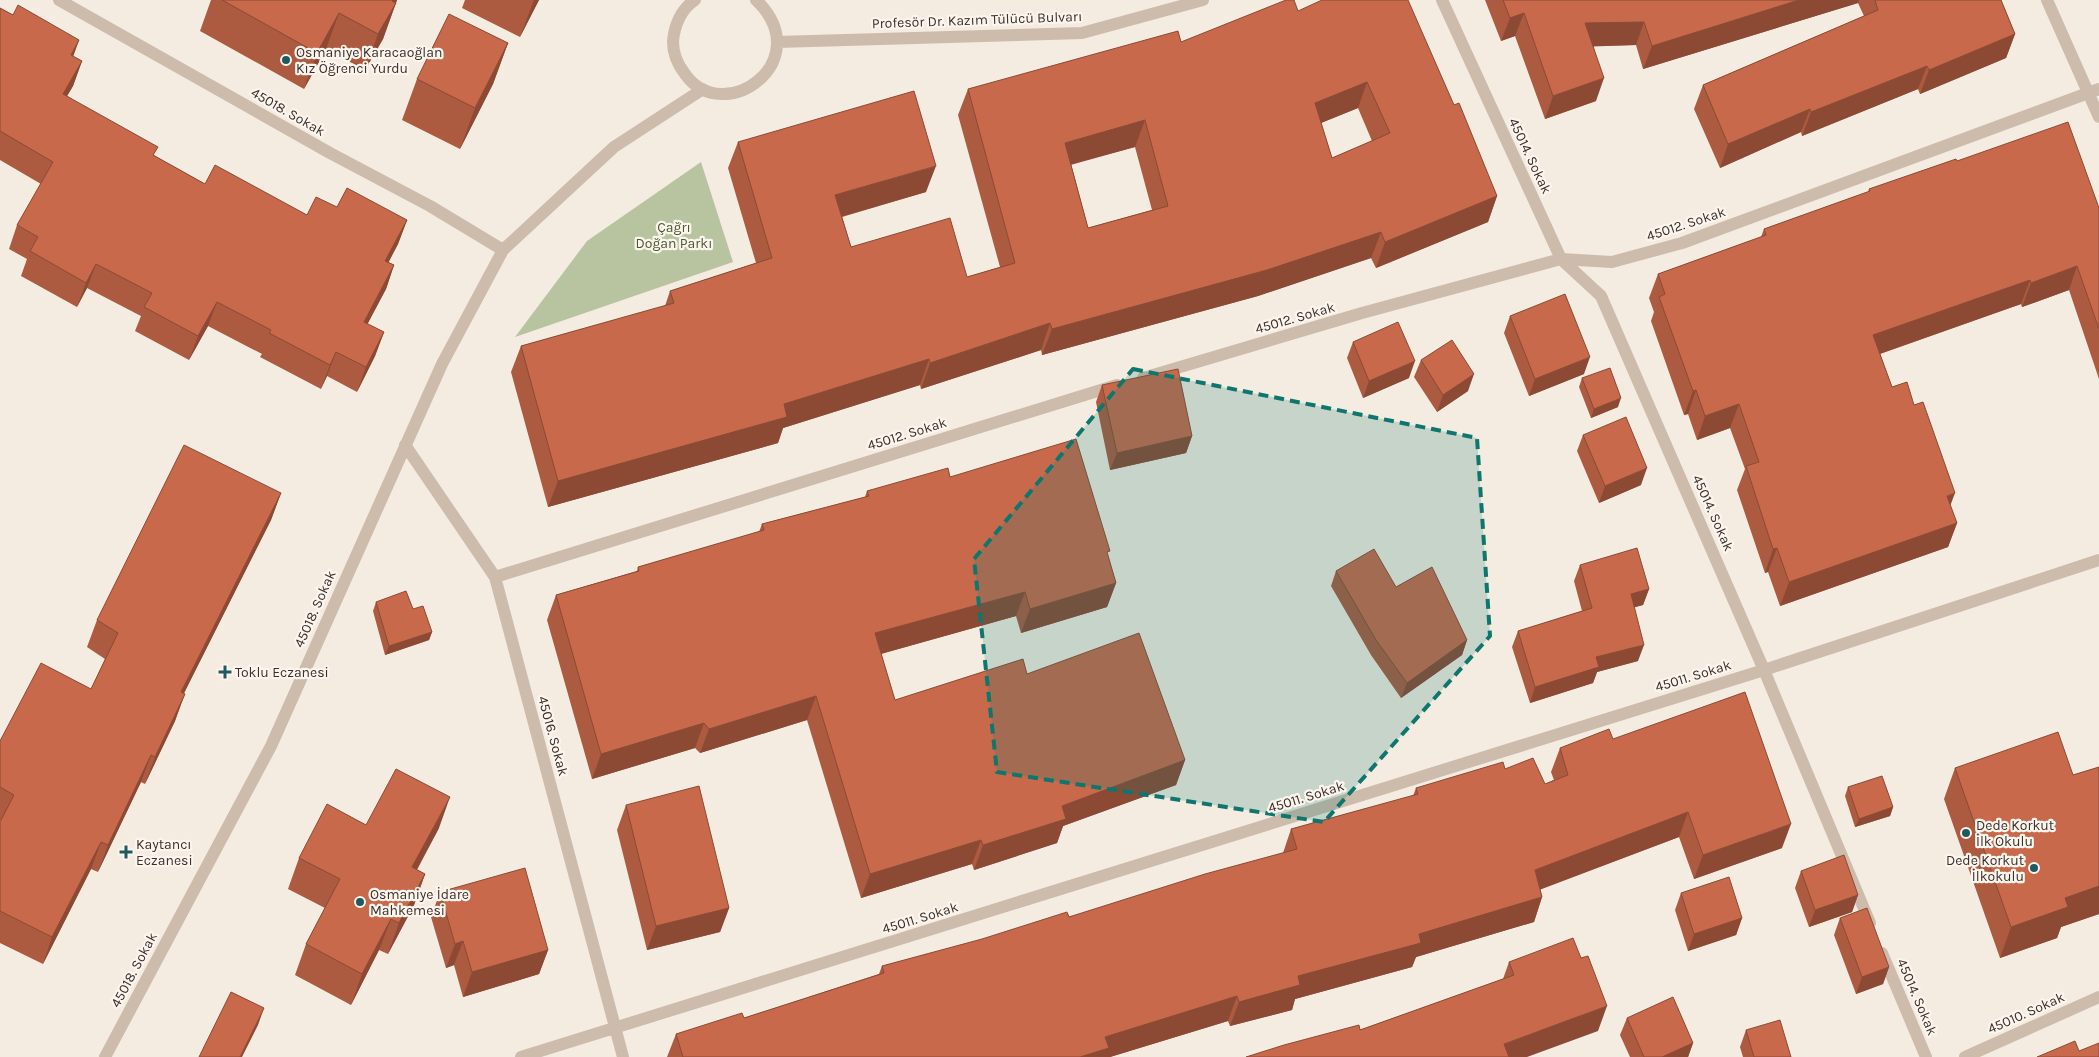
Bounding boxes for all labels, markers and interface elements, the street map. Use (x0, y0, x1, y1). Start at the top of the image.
street label: Profesör Dr. Kazım Tülücü Bulvarı (872, 8, 1082, 32)
place label: Osmaniye Karacaoğlan Kız Öğrenci Yurdu (296, 44, 442, 77)
marker: Osmaniye Karacaoğlan Kız Öğrenci Yurdu (280, 54, 292, 66)
street label: 45018. Sokak (248, 84, 328, 140)
street label: 45014. Sokak (1505, 115, 1555, 197)
street label: 45012. Sokak (1644, 203, 1728, 245)
park label: Çağrı Doğan Parkı (636, 219, 712, 252)
street label: 45012. Sokak (1253, 298, 1337, 337)
street label: 45012. Sokak (865, 414, 949, 454)
street label: 45014. Sokak (1689, 472, 1737, 554)
street label: 45018. Sokak (290, 568, 340, 650)
street label: 45011. Sokak (1653, 656, 1733, 696)
place label: Toklu Eczanesi (235, 664, 329, 681)
marker: Toklu Eczanesi (219, 666, 231, 678)
street label: 45016. Sokak (534, 694, 572, 778)
street label: 45011. Sokak (1266, 777, 1346, 817)
place label: Dede Korkut İlk Okulu (1976, 817, 2054, 850)
marker: Dede Korkut İlk Okulu (1960, 827, 1972, 839)
place label: Kaytancı Eczanesi (136, 836, 193, 869)
marker: Kaytancı Eczanesi (120, 846, 132, 858)
place label: Dede Korkut İlkokulu (1946, 852, 2024, 885)
marker: Dede Korkut İlkokulu (2028, 862, 2040, 874)
place label: Osmaniye İdare Mahkemesi (370, 886, 469, 919)
marker: Osmaniye İdare Mahkemesi (354, 896, 366, 908)
street label: 45011. Sokak (880, 898, 960, 938)
street label: 45018. Sokak (107, 929, 161, 1010)
street label: 45014. Sokak (1893, 956, 1941, 1038)
street label: 45010. Sokak (1985, 988, 2067, 1038)

